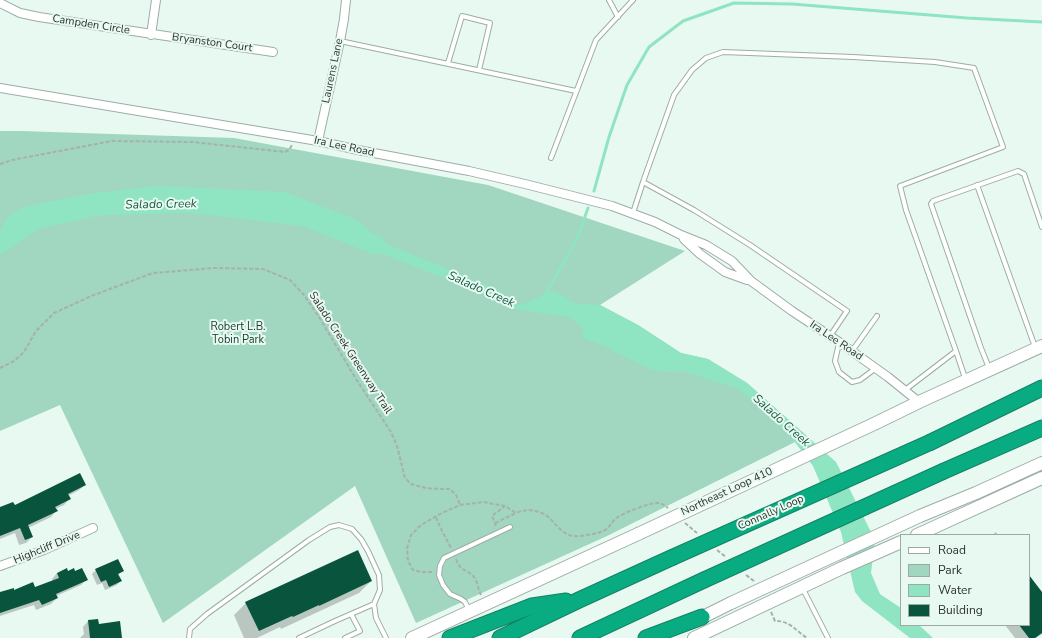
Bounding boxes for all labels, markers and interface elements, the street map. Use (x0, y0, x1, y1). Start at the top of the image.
street label: Campden Circle (51, 12, 131, 38)
street label: Bryanston Court (171, 31, 253, 55)
street label: Laurens Lane (320, 37, 346, 105)
street label: Ira Lee Road (313, 134, 375, 160)
water label: Salado Creek (125, 197, 197, 213)
water label: Salado Creek (445, 269, 517, 311)
street label: Salado Creek Greenway Trail (306, 290, 394, 416)
street label: Ira Lee Road (807, 318, 865, 364)
park label: Robert L.B. Tobin Park (211, 320, 265, 346)
water label: Salado Creek (750, 392, 812, 450)
street label: Northeast Loop 410 (679, 465, 775, 519)
street label: Connally Loop (736, 493, 806, 533)
street label: Highcliff Drive (12, 529, 82, 567)
legend (900, 534, 1030, 626)
text: Road (938, 542, 966, 558)
text: Park (938, 562, 962, 578)
text: Water (938, 582, 972, 598)
text: Building (938, 602, 983, 618)

